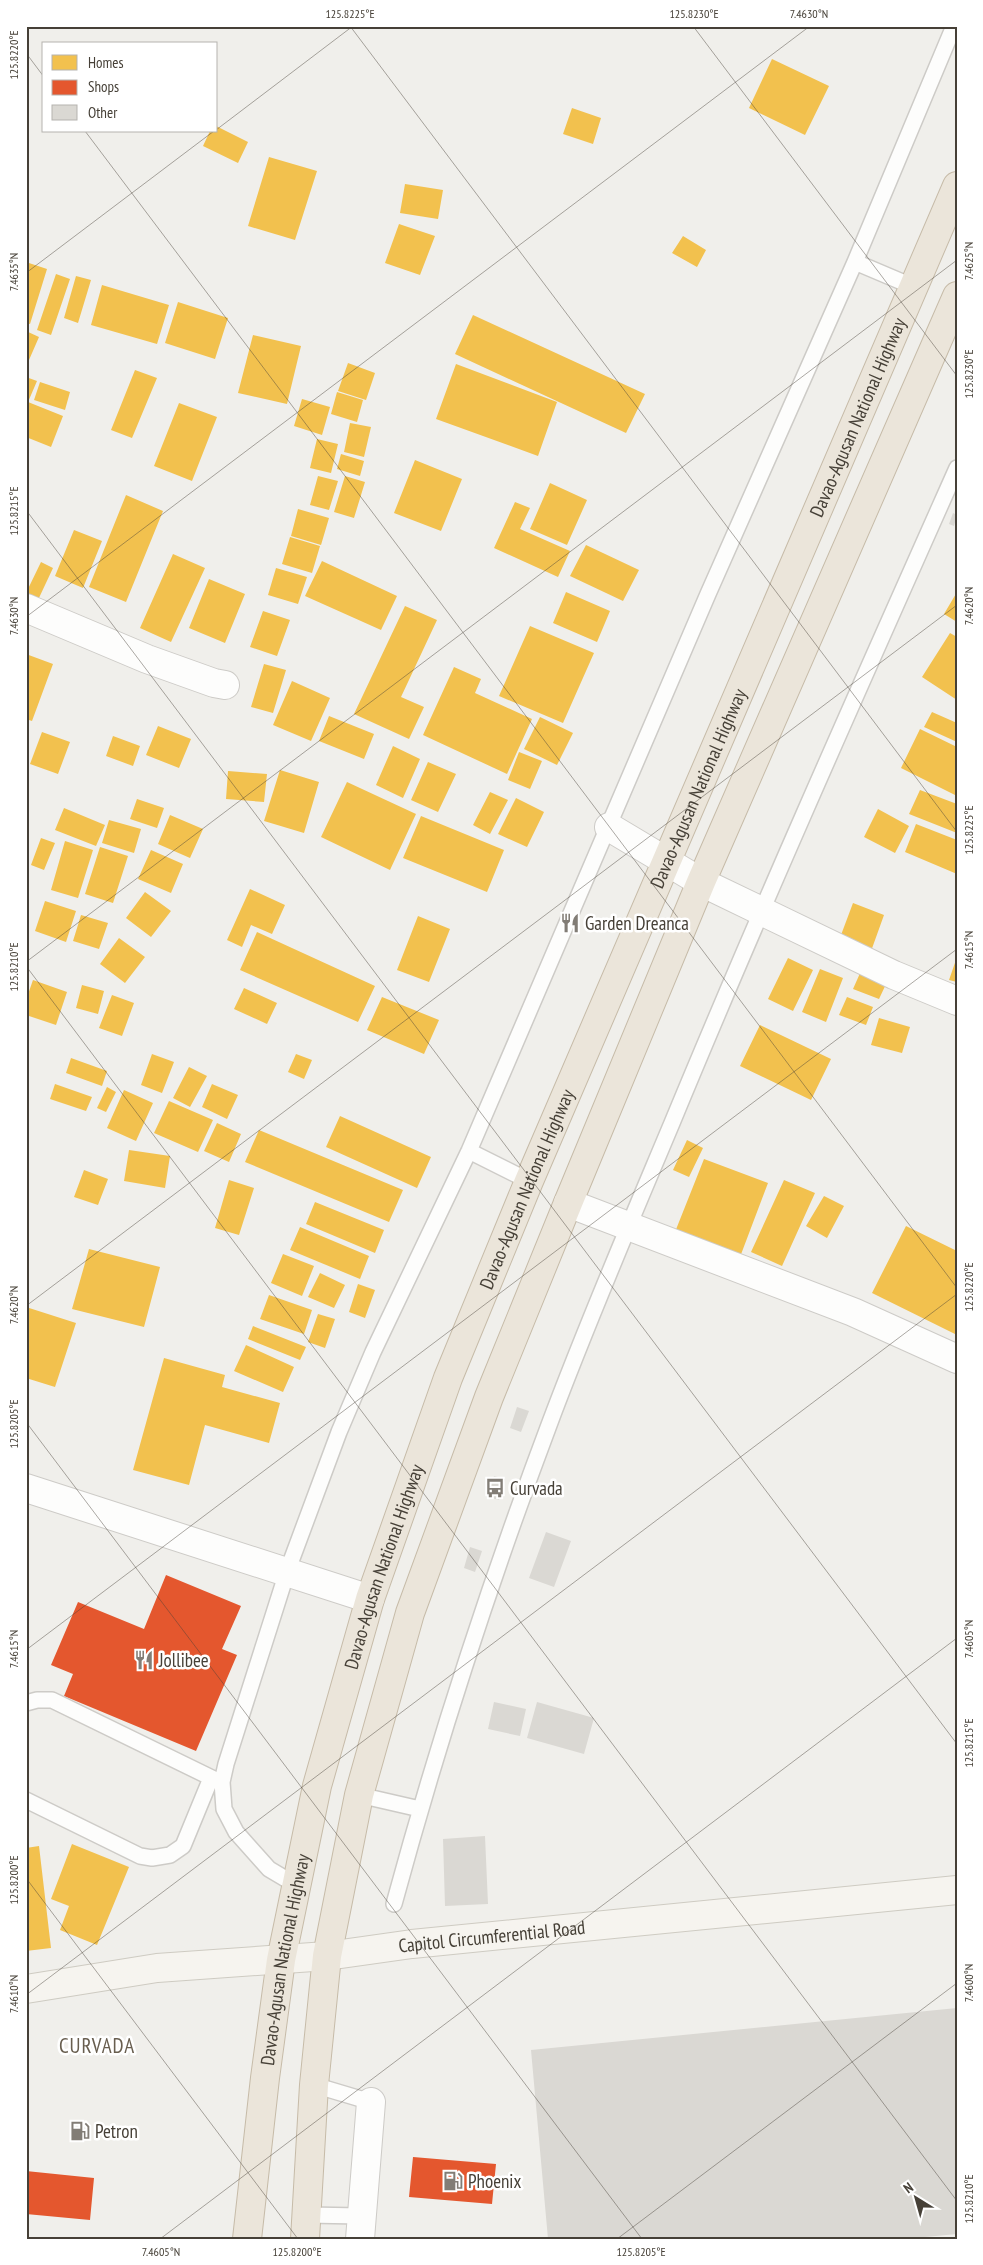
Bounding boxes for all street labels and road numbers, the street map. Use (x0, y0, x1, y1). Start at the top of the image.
street label: Davao-Agusan National Highway (804, 313, 911, 520)
street label: Davao-Agusan National Highway (644, 684, 752, 892)
street label: Davao-Agusan National Highway (474, 1085, 579, 1293)
street label: Davao-Agusan National Highway (339, 1460, 429, 1672)
street label: Davao-Agusan National Highway (255, 1851, 315, 2067)
street label: Capitol Circumferential Road (397, 1915, 586, 1958)

